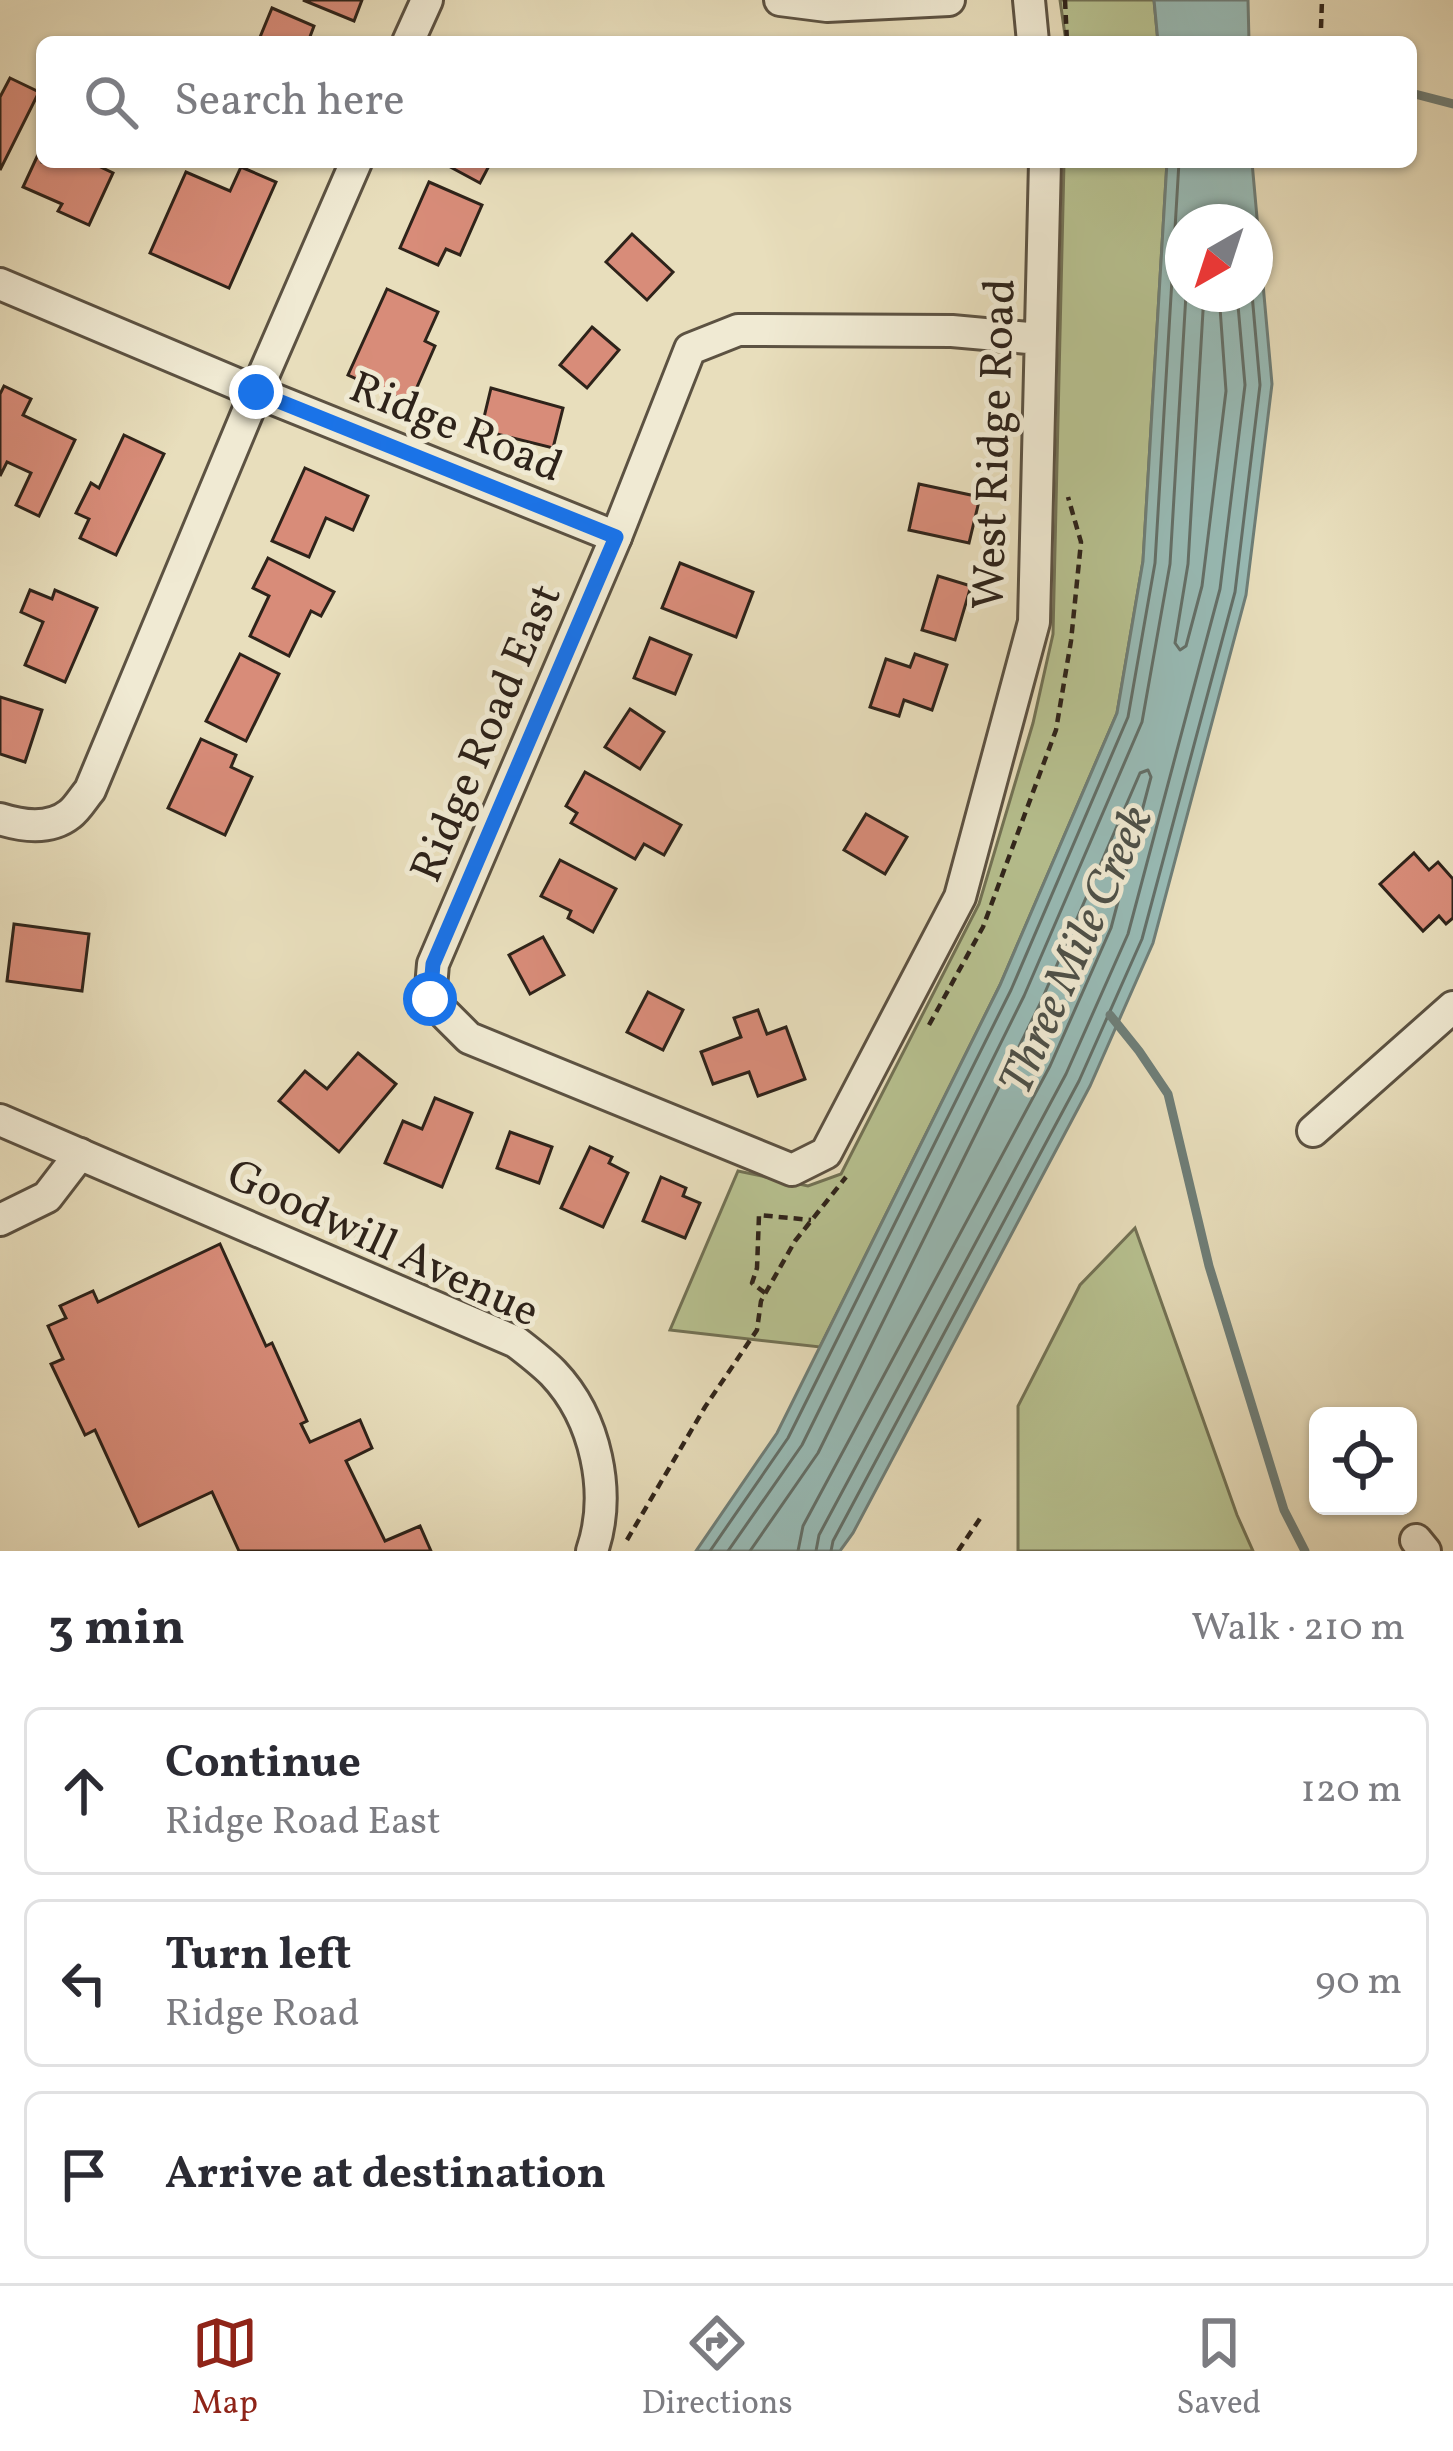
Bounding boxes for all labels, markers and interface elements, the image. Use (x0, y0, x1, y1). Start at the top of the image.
search box (36, 36, 1417, 168)
icon: search (78, 69, 144, 135)
text: Search here (174, 71, 405, 134)
north arrow (1165, 204, 1273, 312)
street label: West Ridge Road (959, 277, 1034, 611)
street label: Ridge Road (339, 358, 571, 500)
route end (229, 365, 283, 419)
street label: Ridge Road East (397, 575, 579, 892)
water label: Three Mile Creek (984, 796, 1172, 1106)
route start (403, 972, 457, 1026)
street label: Goodwill Avenue (216, 1145, 548, 1345)
map controls (1309, 1407, 1417, 1515)
button: locate (1309, 1407, 1417, 1515)
text: 3 min (48, 1594, 185, 1665)
text: Walk · 210 m (1191, 1602, 1405, 1656)
text: Continue (165, 1733, 361, 1796)
icon: ahead (51, 1758, 117, 1824)
text: 120 m (1301, 1764, 1402, 1818)
text: Ridge Road East (165, 1796, 441, 1850)
text: Turn left (165, 1925, 351, 1988)
icon: left (51, 1950, 117, 2016)
text: 90 m (1315, 1956, 1402, 2010)
text: Ridge Road (165, 1988, 360, 2042)
icon: arrive (51, 2142, 117, 2208)
text: Arrive at destination (165, 2144, 606, 2207)
tab: Map (192, 2310, 258, 2428)
tab: Directions (641, 2310, 793, 2428)
tab: Saved (1176, 2310, 1261, 2428)

